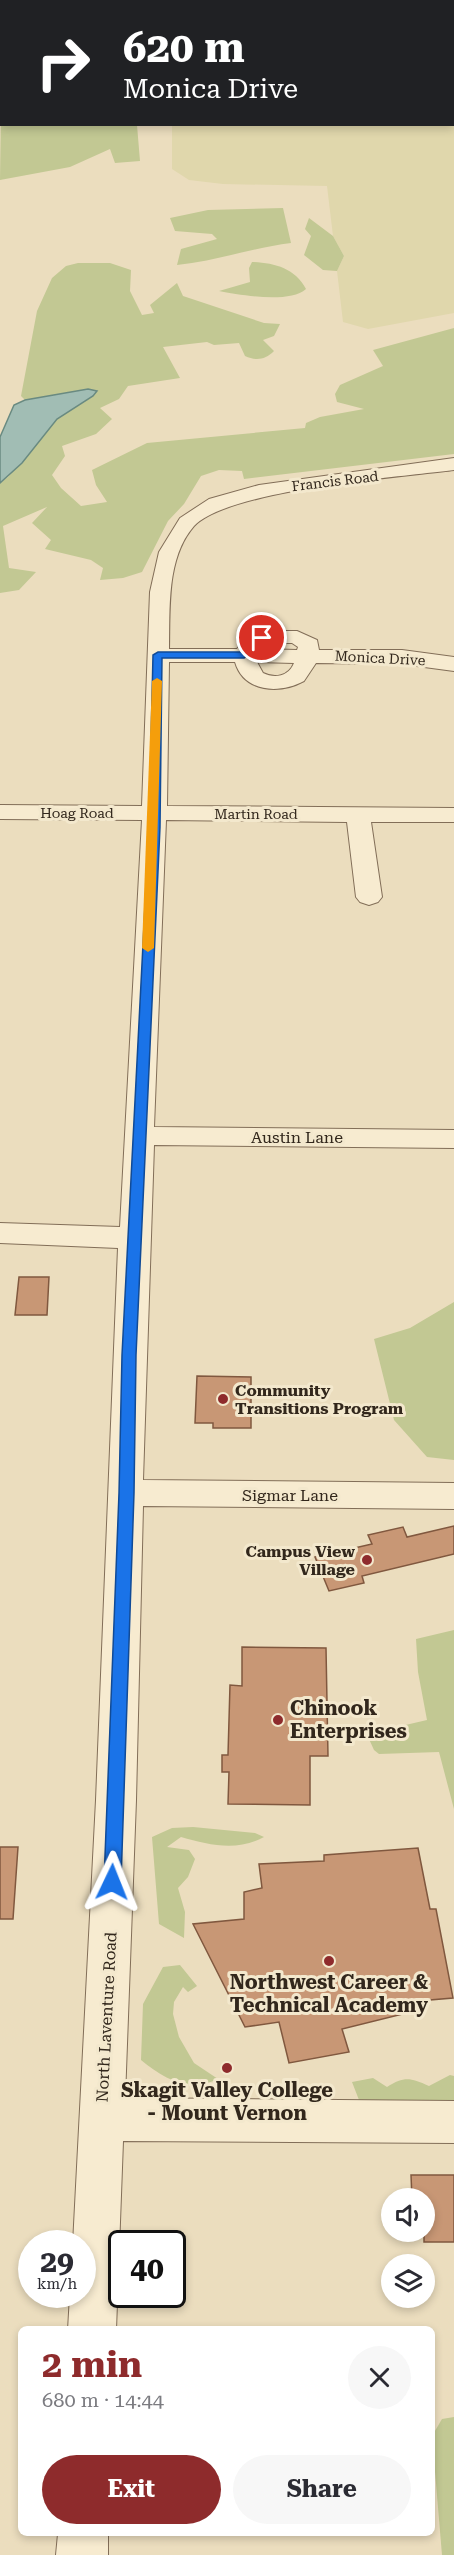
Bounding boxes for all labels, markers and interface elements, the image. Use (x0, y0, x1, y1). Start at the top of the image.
text: 620 m (123, 23, 245, 72)
icon: right (24, 24, 102, 102)
text: Monica Drive (123, 73, 298, 105)
street label: Francis Road (291, 468, 379, 494)
pin (236, 612, 287, 663)
icon: arrive (245, 621, 278, 654)
street label: Monica Drive (334, 648, 426, 668)
street label: Hoag Road (40, 805, 114, 821)
street label: Martin Road (214, 806, 298, 822)
street label: Austin Lane (251, 1128, 343, 1147)
place label: Community Transitions Program (235, 1381, 404, 1418)
marker: Community Transitions Program (216, 1392, 230, 1406)
street label: Sigmar Lane (242, 1486, 338, 1505)
place label: Campus View Village (245, 1542, 355, 1579)
marker: Campus View Village (360, 1553, 374, 1567)
place label: Chinook Enterprises (290, 1696, 407, 1743)
marker: Chinook Enterprises (271, 1713, 285, 1727)
position arrow (80, 1850, 144, 1914)
street label: North Laventure Road (93, 1931, 120, 2103)
marker: Northwest Career & Technical Academy (322, 1954, 336, 1968)
place label: Northwest Career & Technical Academy (230, 1970, 428, 2017)
marker: Skagit Valley College - Mount Vernon (220, 2061, 234, 2075)
place label: Skagit Valley College - Mount Vernon (121, 2078, 333, 2125)
map controls (381, 2188, 435, 2308)
button: sound (381, 2188, 435, 2242)
speed limit sign: 40 (108, 2230, 186, 2308)
text: 29 (40, 2244, 74, 2279)
button: layers (381, 2254, 435, 2308)
text: km/h (37, 2275, 77, 2293)
text: 2 min (42, 2344, 142, 2386)
button: close (348, 2346, 411, 2409)
text: 680 m · 14:44 (42, 2388, 164, 2412)
button: Exit (42, 2455, 221, 2524)
button: Share (233, 2455, 411, 2524)

